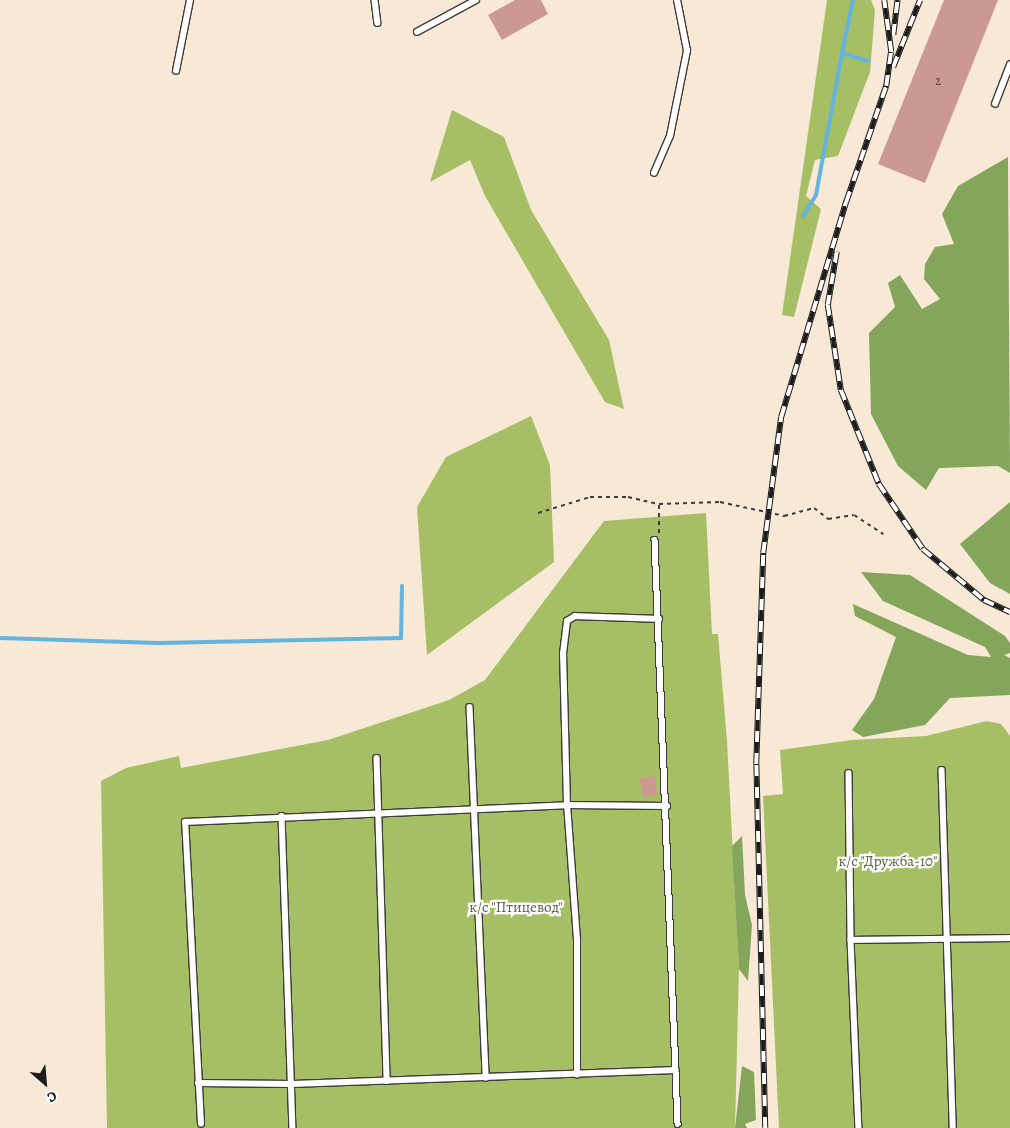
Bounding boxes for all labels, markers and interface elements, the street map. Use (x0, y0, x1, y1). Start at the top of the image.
house number: 2 (935, 75, 941, 89)
park label: к/с "Дружба-10" (838, 853, 938, 871)
park label: к/с "Птицевод" (469, 899, 563, 917)
north arrow (20, 1058, 70, 1108)
text: С (44, 1086, 60, 1107)

